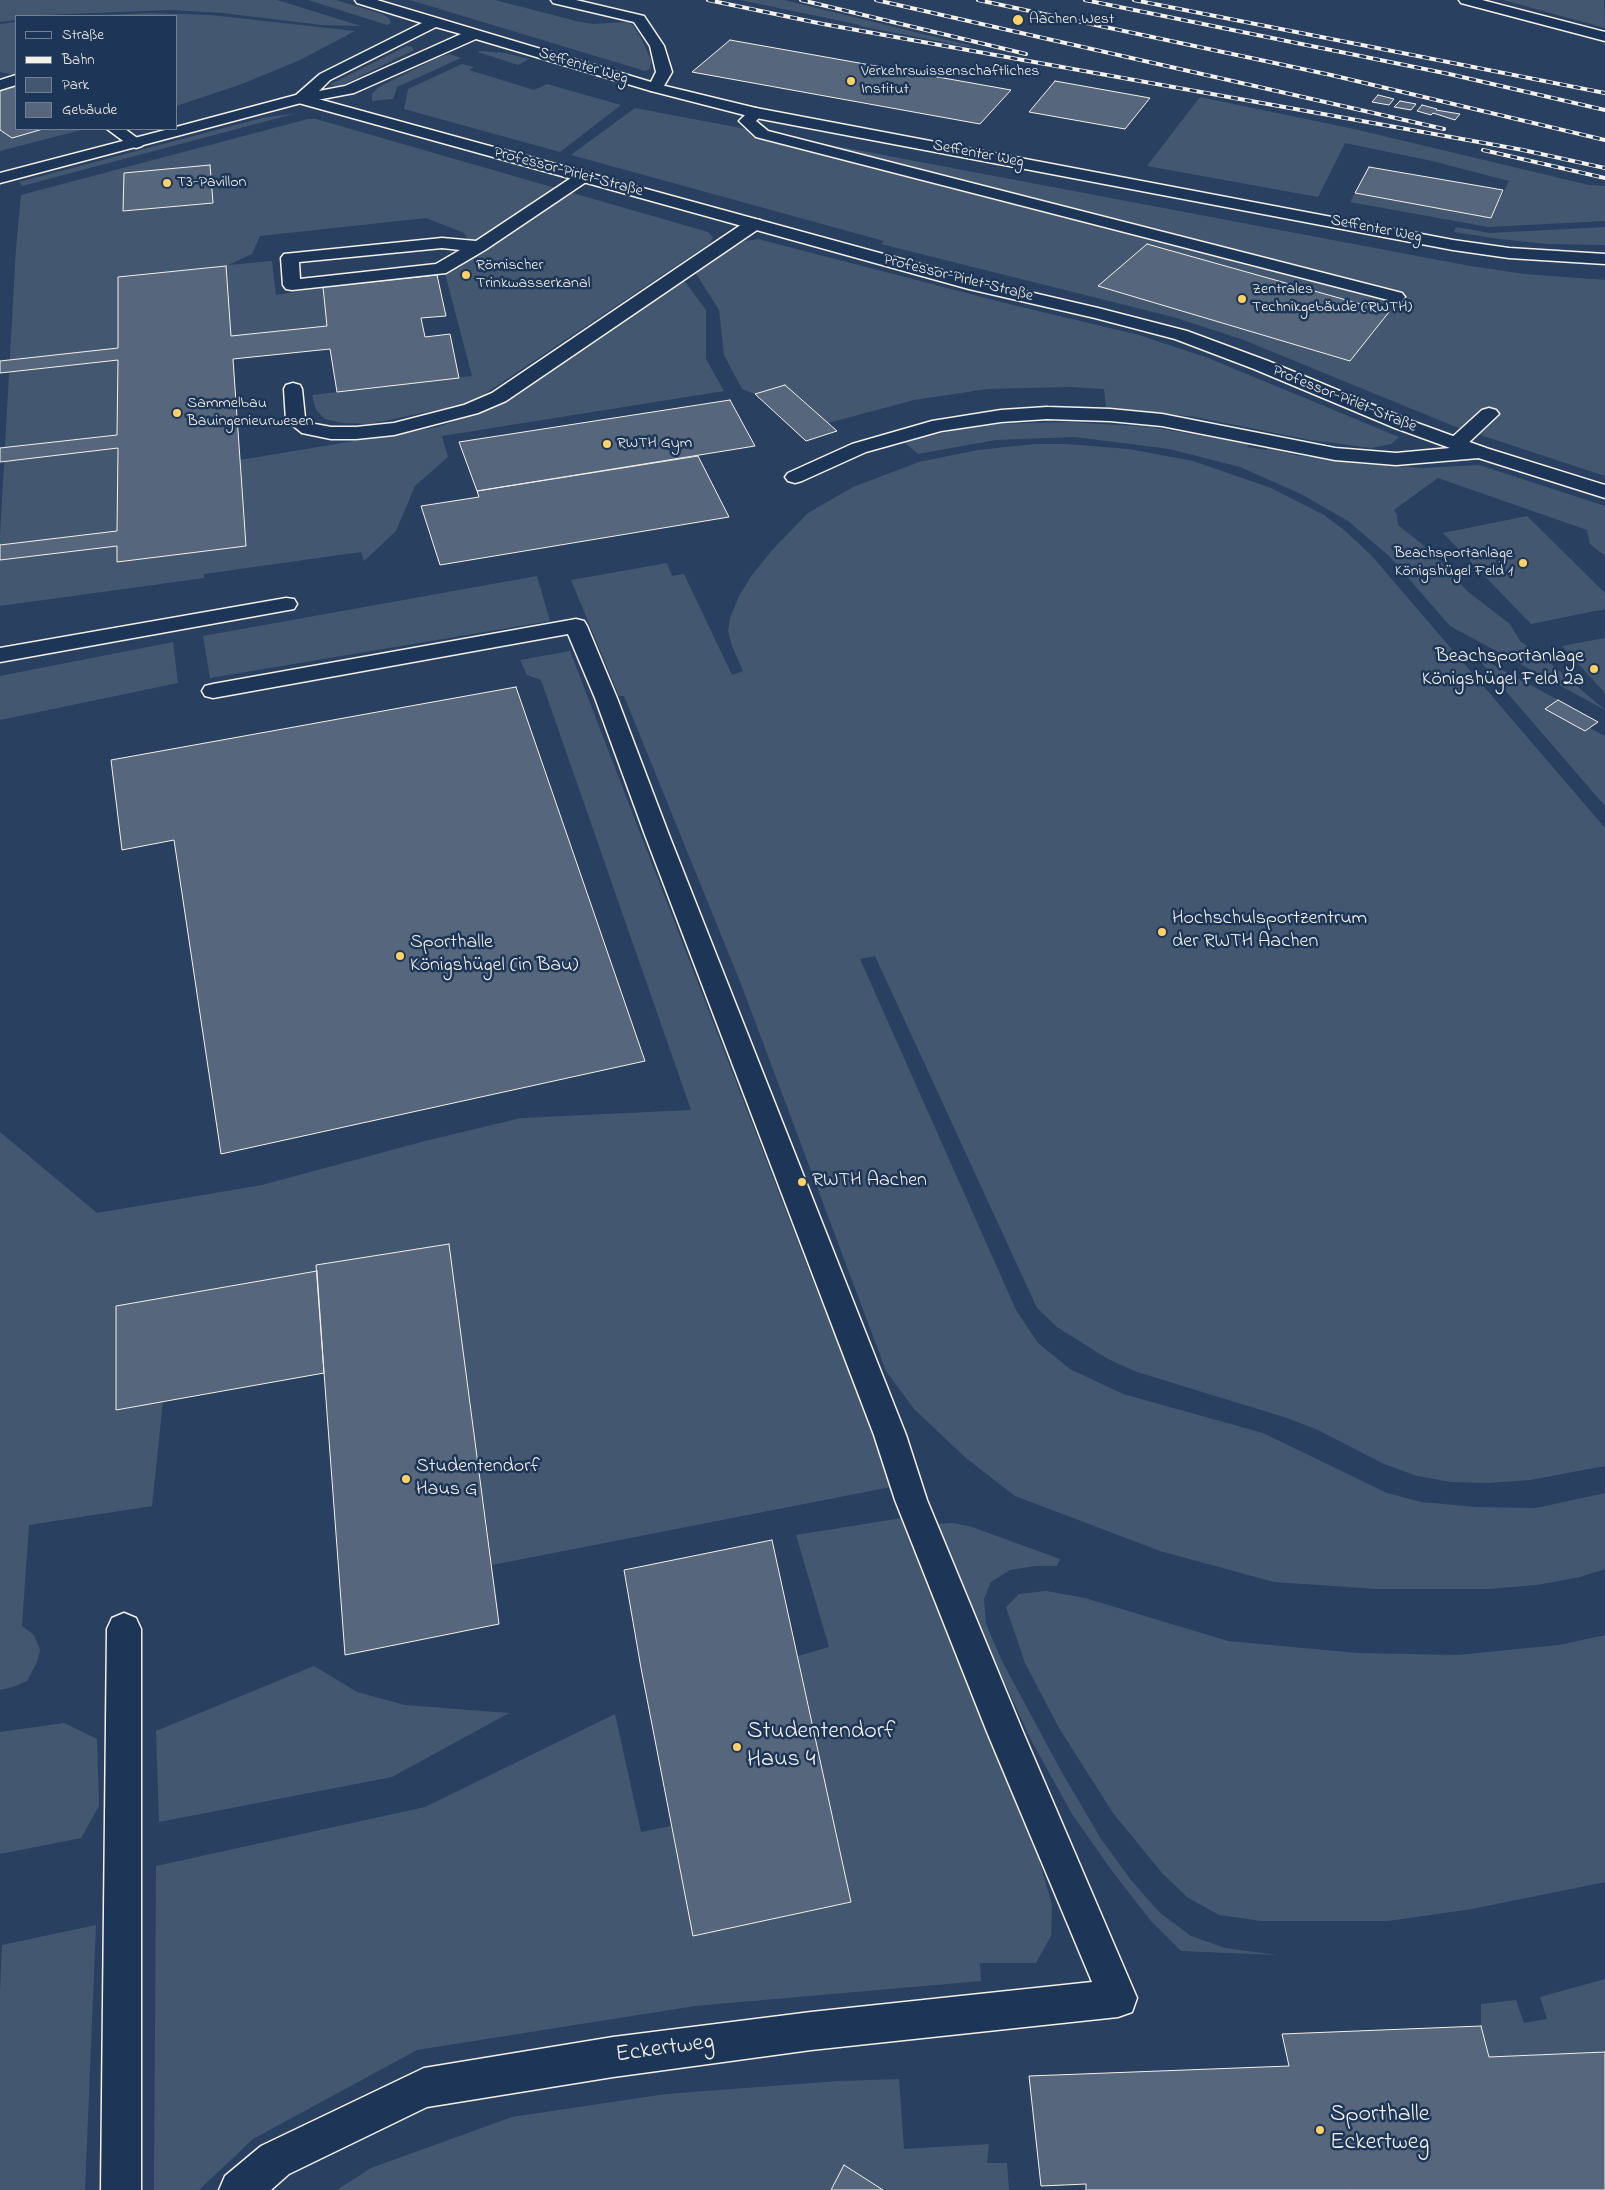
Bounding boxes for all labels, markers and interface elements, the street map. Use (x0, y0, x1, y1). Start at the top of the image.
place label: Aachen West (1029, 10, 1114, 30)
marker: Aachen West (1011, 13, 1025, 27)
legend (15, 15, 178, 130)
text: Straße (62, 24, 104, 46)
street label: Seffenter Weg (536, 44, 630, 90)
text: Bahn (62, 49, 95, 71)
place label: Verkehrswissenschaftliches Institut (861, 62, 1039, 100)
text: Park (62, 74, 89, 96)
marker: Verkehrswissenschaftliches Institut (845, 75, 857, 87)
text: Gebäude (62, 99, 117, 121)
street label: Seffenter Weg (931, 137, 1025, 173)
street label: Professor-Pirlet-Straße (491, 144, 645, 202)
place label: T3-Pavillon (177, 173, 246, 193)
marker: T3-Pavillon (161, 177, 173, 189)
street label: Seffenter Weg (1329, 212, 1423, 248)
street label: Professor-Pirlet-Straße (881, 251, 1035, 307)
place label: Römischer Trinkwasserkanal (476, 256, 590, 294)
marker: Römischer Trinkwasserkanal (460, 269, 472, 281)
place label: Zentrales Technikgebäude (RWTH) (1252, 280, 1412, 318)
marker: Zentrales Technikgebäude (RWTH) (1236, 293, 1248, 305)
street label: Professor-Pirlet-Straße (1269, 362, 1419, 438)
place label: Sammelbau Bauingenieurwesen (187, 394, 314, 432)
marker: Sammelbau Bauingenieurwesen (171, 407, 183, 419)
place label: RWTH Gym (617, 434, 692, 454)
marker: RWTH Gym (601, 438, 613, 450)
place label: Beachsportanlage Königshügel Feld 1 (1394, 544, 1513, 582)
marker: Beachsportanlage Königshügel Feld 1 (1517, 557, 1529, 569)
place label: Beachsportanlage Königshügel Feld 2a (1422, 646, 1584, 693)
marker: Beachsportanlage Königshügel Feld 2a (1588, 663, 1600, 675)
place label: Hochschulsportzentrum der RWTH Aachen (1172, 908, 1367, 955)
marker: Hochschulsportzentrum der RWTH Aachen (1156, 926, 1168, 938)
place label: Sporthalle Königshügel (in Bau) (410, 932, 578, 979)
marker: Sporthalle Königshügel (in Bau) (394, 950, 406, 962)
place label: RWTH Aachen (812, 1170, 927, 1194)
marker: RWTH Aachen (796, 1176, 808, 1188)
place label: Studentendorf Haus G (416, 1456, 540, 1503)
marker: Studentendorf Haus G (400, 1473, 412, 1485)
place label: Studentendorf Haus 4 (747, 1719, 895, 1775)
marker: Studentendorf Haus 4 (731, 1741, 743, 1753)
street label: Eckertweg (614, 2029, 716, 2071)
place label: Sporthalle Eckertweg (1330, 2102, 1430, 2158)
marker: Sporthalle Eckertweg (1314, 2124, 1326, 2136)

